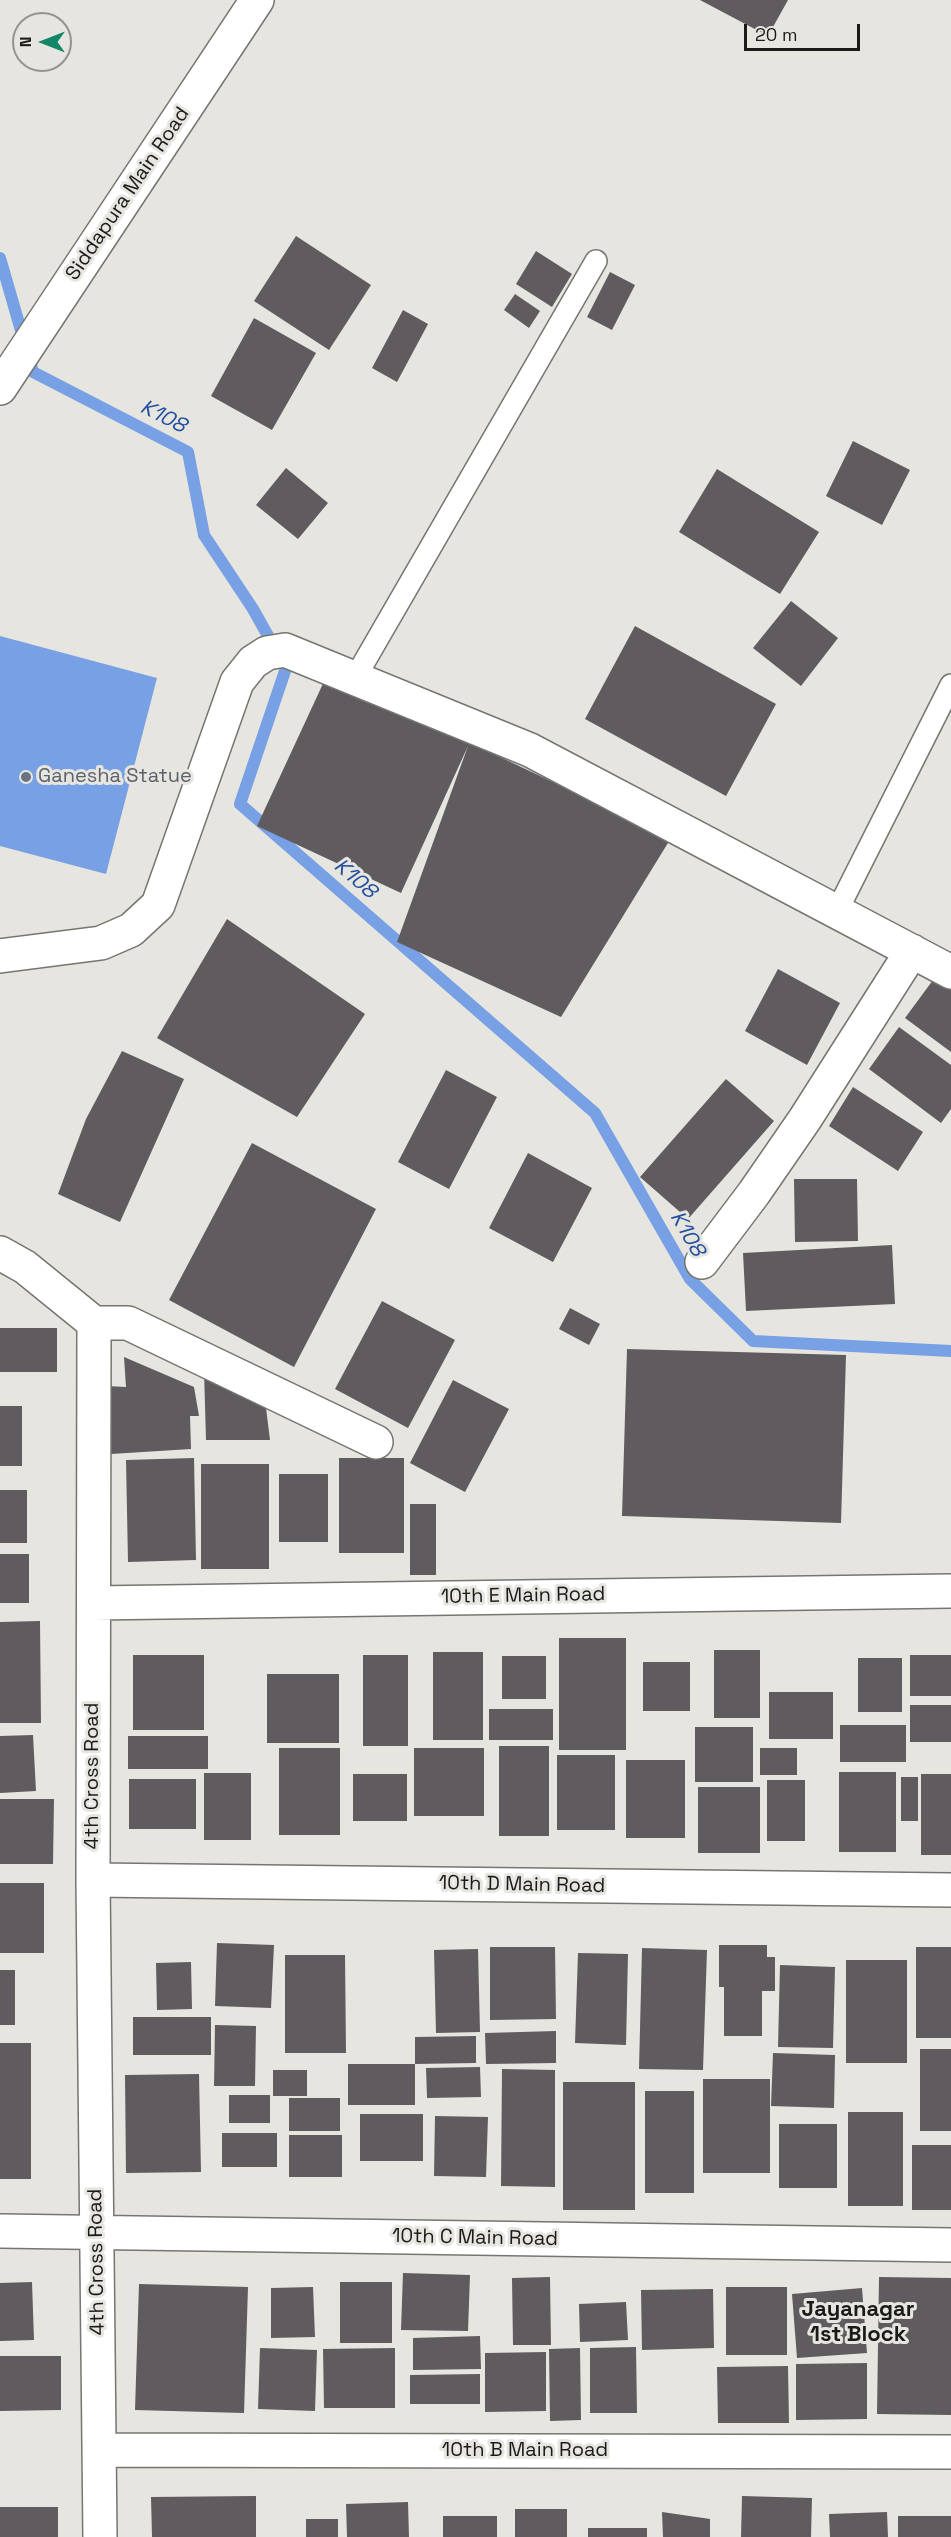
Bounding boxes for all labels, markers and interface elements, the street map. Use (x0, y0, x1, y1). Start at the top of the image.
north arrow (12, 12, 72, 72)
scale bar (747, 12, 862, 50)
text: 20 m (755, 23, 798, 46)
text: N (15, 37, 36, 47)
street label: Siddapura Main Road (61, 103, 195, 285)
water label: K108 (136, 395, 190, 439)
place label: Ganesha Statue (38, 765, 192, 789)
marker: Ganesha Statue (19, 770, 33, 784)
water label: K108 (329, 854, 381, 904)
water label: K108 (664, 1207, 710, 1261)
street label: 10th E Main Road (441, 1583, 605, 1609)
street label: 4th Cross Road (81, 1703, 105, 1849)
street label: 10th D Main Road (439, 1872, 605, 1898)
street label: 4th Cross Road (84, 2188, 110, 2336)
street label: 10th C Main Road (392, 2225, 558, 2251)
district label: Jayanagar 1st Block (802, 2297, 914, 2348)
street label: 10th B Main Road (442, 2439, 608, 2463)

